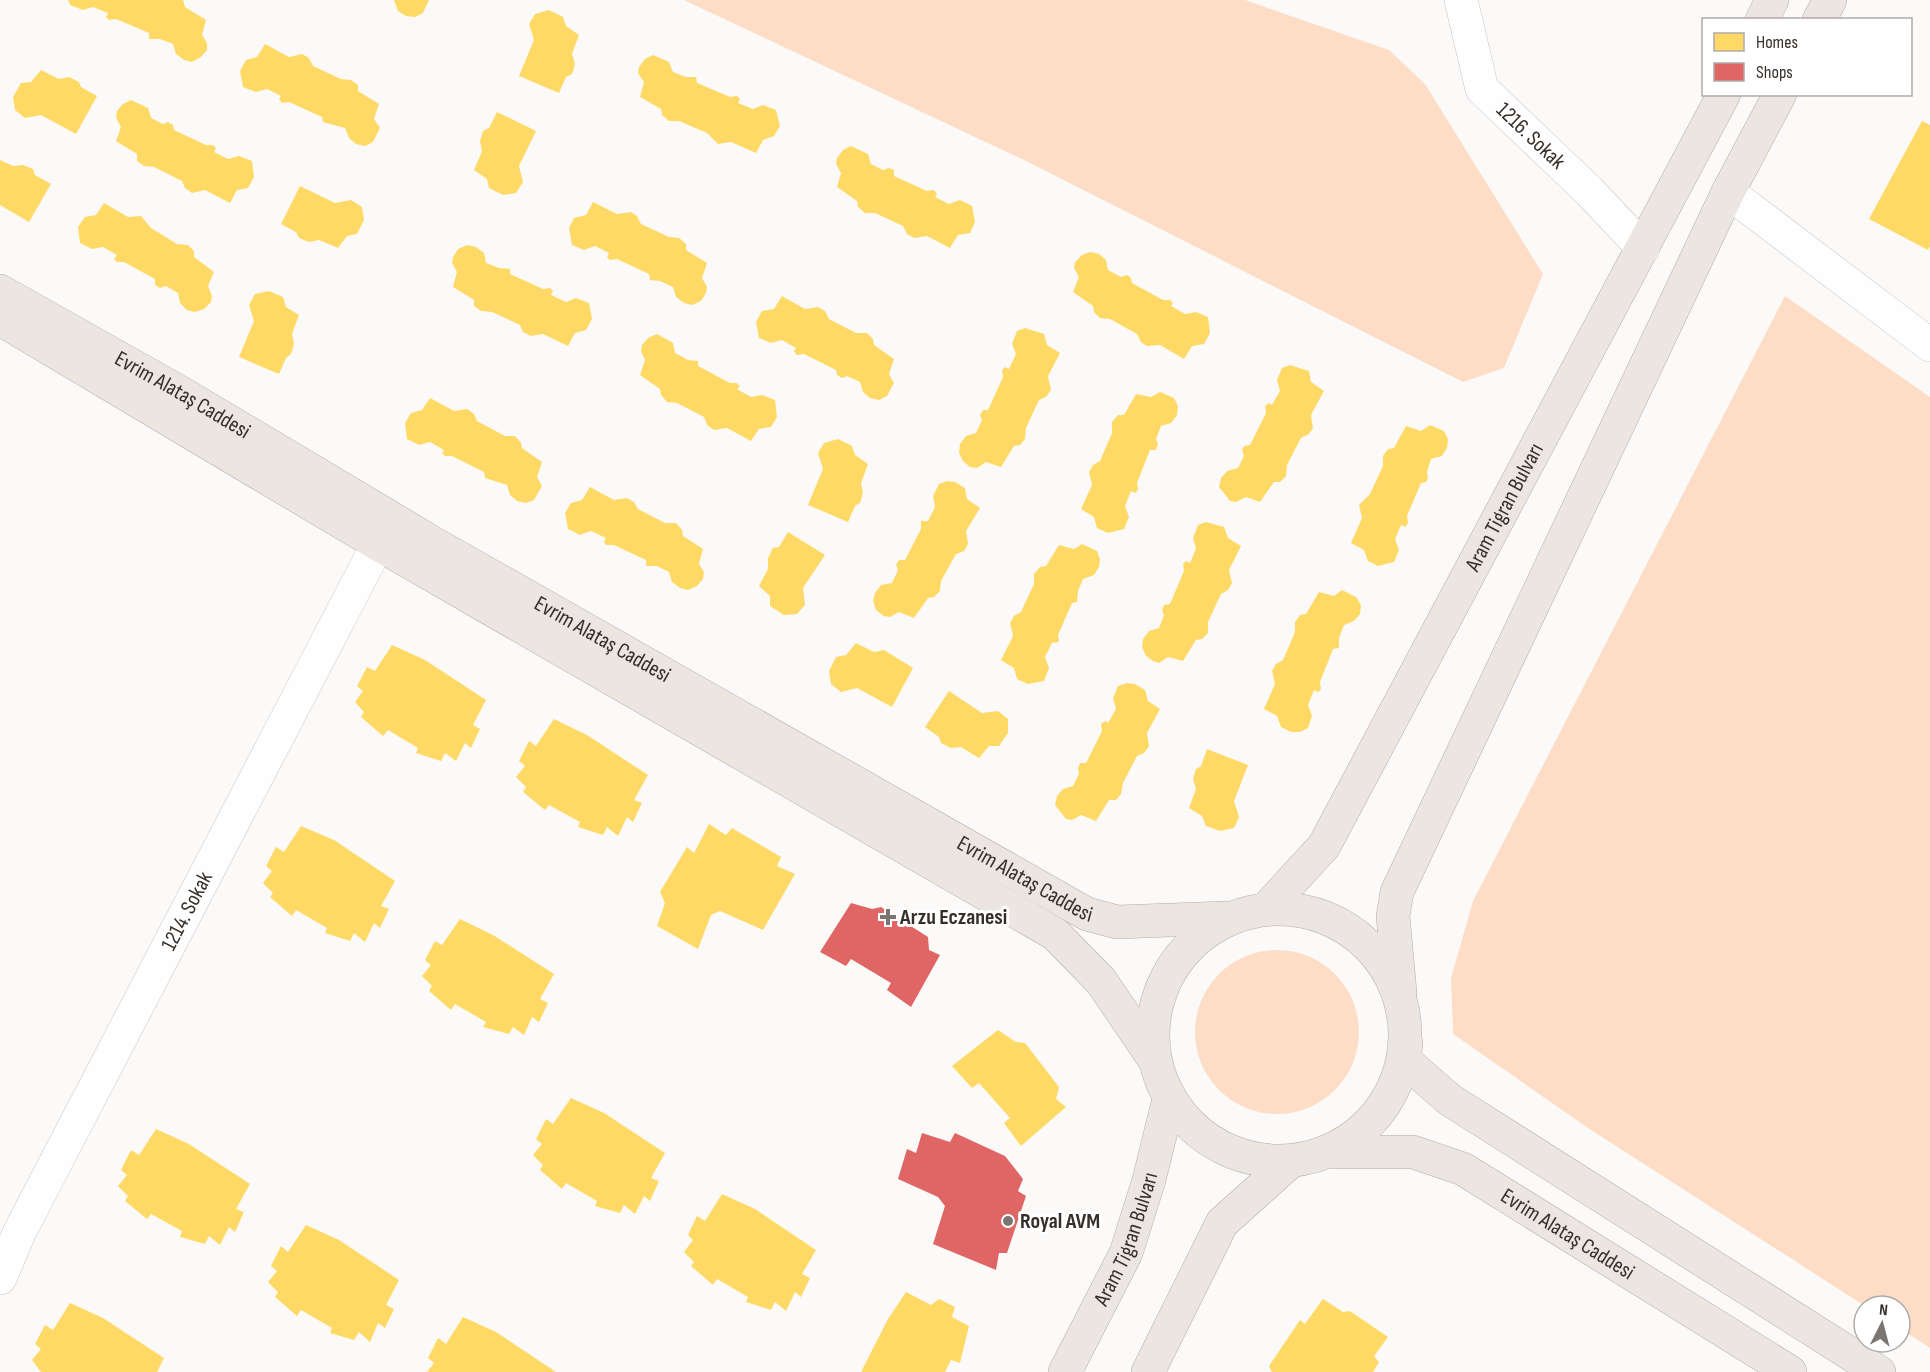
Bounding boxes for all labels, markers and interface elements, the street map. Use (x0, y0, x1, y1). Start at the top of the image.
legend (1702, 18, 1912, 96)
text: Homes (1756, 32, 1798, 53)
text: Shops (1756, 62, 1793, 83)
street label: 1216. Sokak (1491, 96, 1572, 175)
street label: Evrim Alataş Caddesi (110, 345, 255, 445)
street label: Aram Tigran Bulvarı (1459, 438, 1549, 577)
street label: Evrim Alataş Caddesi (530, 590, 676, 689)
street label: Evrim Alataş Caddesi (952, 830, 1096, 928)
street label: 1214. Sokak (155, 866, 219, 955)
place label: Arzu Eczanesi (899, 904, 1007, 931)
marker: Arzu Eczanesi (881, 910, 895, 924)
street label: Aram Tigran Bulvarı (1087, 1170, 1164, 1311)
street label: Evrim Alataş Caddesi (1496, 1182, 1640, 1286)
place label: Royal AVM (1020, 1208, 1100, 1235)
marker: Royal AVM (1001, 1214, 1015, 1228)
north arrow (1852, 1294, 1912, 1354)
text: N (1878, 1301, 1889, 1320)

